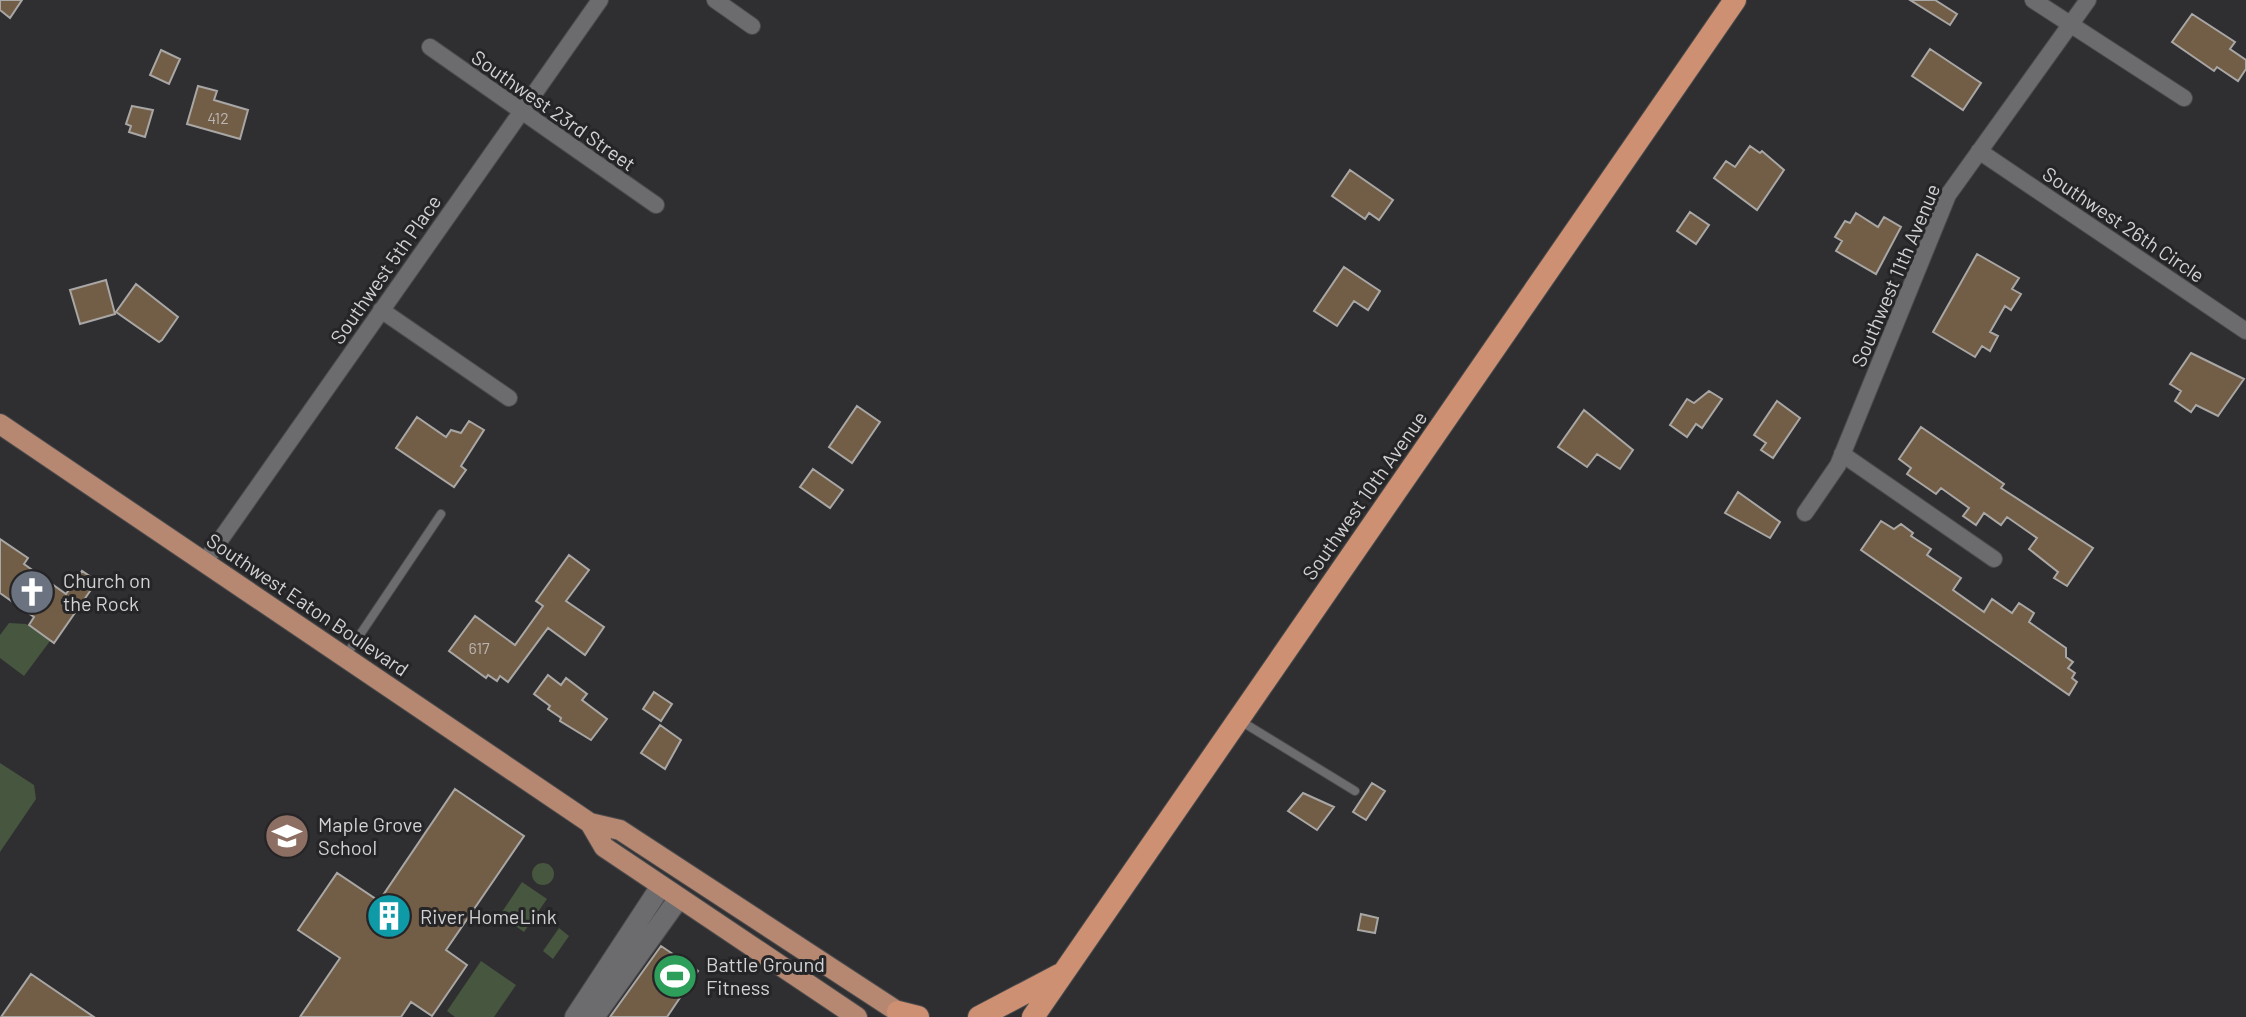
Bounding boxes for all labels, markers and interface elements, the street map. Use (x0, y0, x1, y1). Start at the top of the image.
street label: Southwest 23rd Street (468, 44, 640, 176)
house number: 412 (207, 108, 229, 127)
street label: Southwest 26th Circle (2039, 161, 2209, 287)
street label: Southwest 11th Avenue (1846, 180, 1944, 370)
street label: Southwest 5th Place (325, 190, 445, 348)
street label: Southwest 10th Avenue (1297, 406, 1431, 584)
street label: Southwest Eaton Boulevard (203, 527, 413, 681)
church icon: Church on the Rock (8, 568, 56, 616)
place label: Church on the Rock (63, 568, 151, 615)
house number: 617 (468, 638, 490, 657)
school or university icon: Maple Grove School (263, 812, 311, 860)
place label: Maple Grove School (318, 812, 423, 859)
building icon: River HomeLink (365, 892, 413, 940)
place label: River HomeLink (420, 904, 557, 928)
sports icon: Battle Ground Fitness (651, 952, 699, 1000)
place label: Battle Ground Fitness (706, 952, 825, 999)

